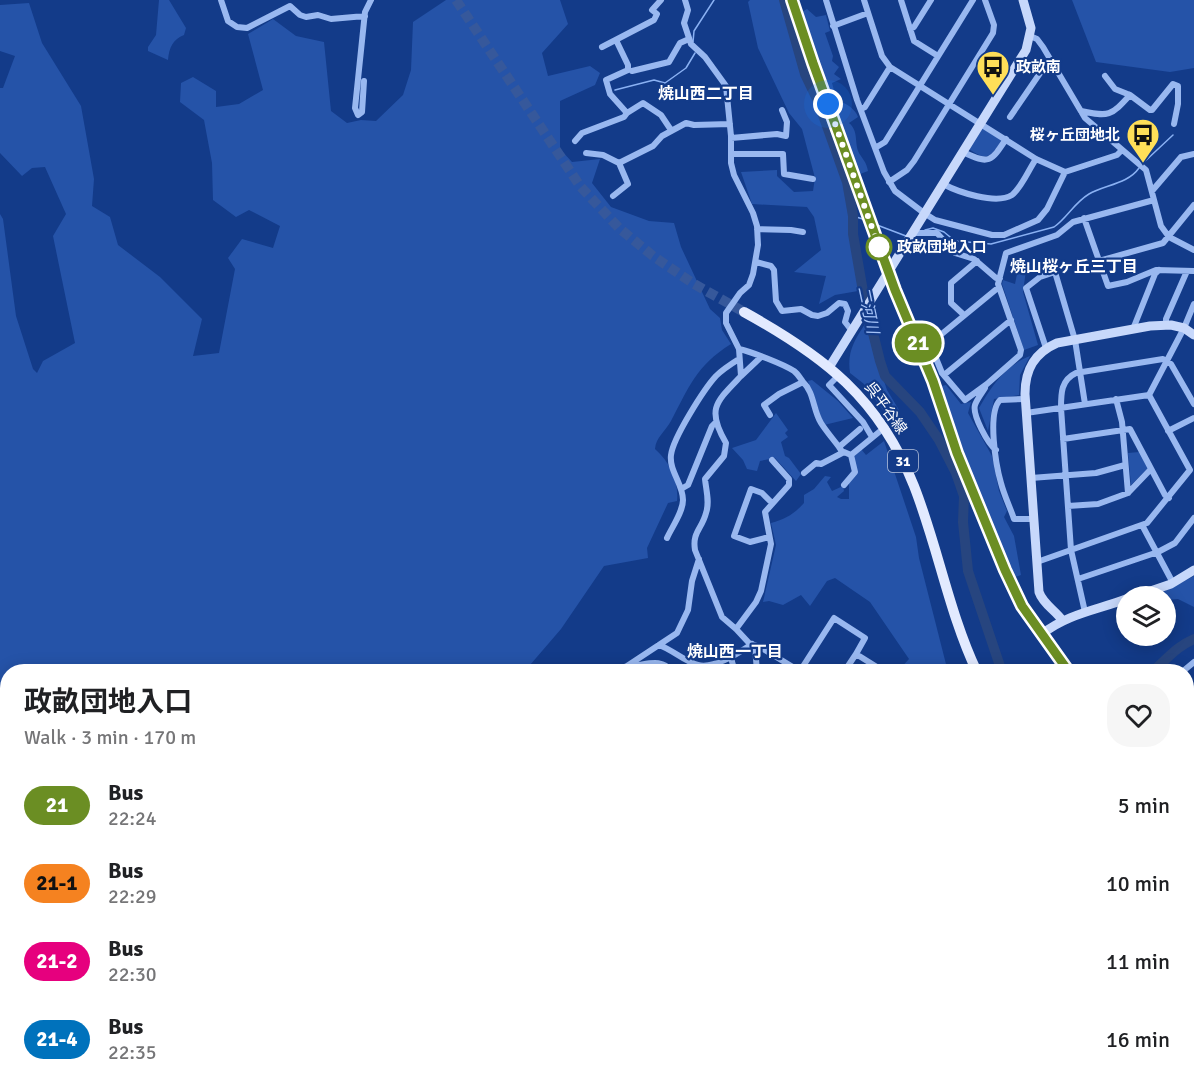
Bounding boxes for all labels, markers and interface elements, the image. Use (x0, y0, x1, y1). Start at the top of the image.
bus stop icon: 政畝南 (975, 49, 1011, 96)
place label: 政畝南 (1016, 58, 1061, 76)
district label: 焼山西二丁目 (658, 84, 754, 104)
your location (813, 89, 843, 119)
bus stop icon: 桜ヶ丘団地北 (1125, 117, 1161, 164)
place label: 桜ヶ丘団地北 (1030, 126, 1120, 144)
marker: 政畝団地入口 (866, 234, 892, 260)
place label: 政畝団地入口 (897, 238, 987, 256)
district label: 焼山桜ヶ丘三丁目 (1010, 257, 1138, 277)
water label: 二河川 (853, 284, 883, 338)
line badge: 21 (891, 324, 945, 362)
text: 21 (907, 330, 929, 356)
street label: 呉平谷線 (861, 378, 911, 438)
road number: 31 (888, 450, 918, 472)
map controls (1116, 586, 1176, 646)
button: layers (1116, 586, 1176, 646)
district label: 焼山西一丁目 (687, 642, 783, 662)
button: heart (1107, 684, 1170, 747)
text: 政畝団地入口 (24, 685, 192, 719)
text: Walk · 3 min · 170 m (24, 725, 196, 750)
text: Bus (108, 779, 143, 806)
text: 21 (46, 792, 68, 818)
text: 5 min (1118, 792, 1170, 819)
text: 22:24 (108, 806, 157, 831)
text: Bus (108, 857, 143, 884)
text: 21-1 (36, 870, 78, 896)
text: 10 min (1106, 870, 1170, 897)
text: 22:29 (108, 884, 157, 909)
text: Bus (108, 935, 143, 962)
text: 21-2 (36, 948, 78, 974)
text: 11 min (1106, 948, 1170, 975)
text: 22:30 (108, 962, 157, 987)
text: Bus (108, 1013, 143, 1040)
text: 21-4 (36, 1026, 78, 1052)
text: 16 min (1106, 1026, 1170, 1053)
text: 22:35 (108, 1040, 157, 1065)

